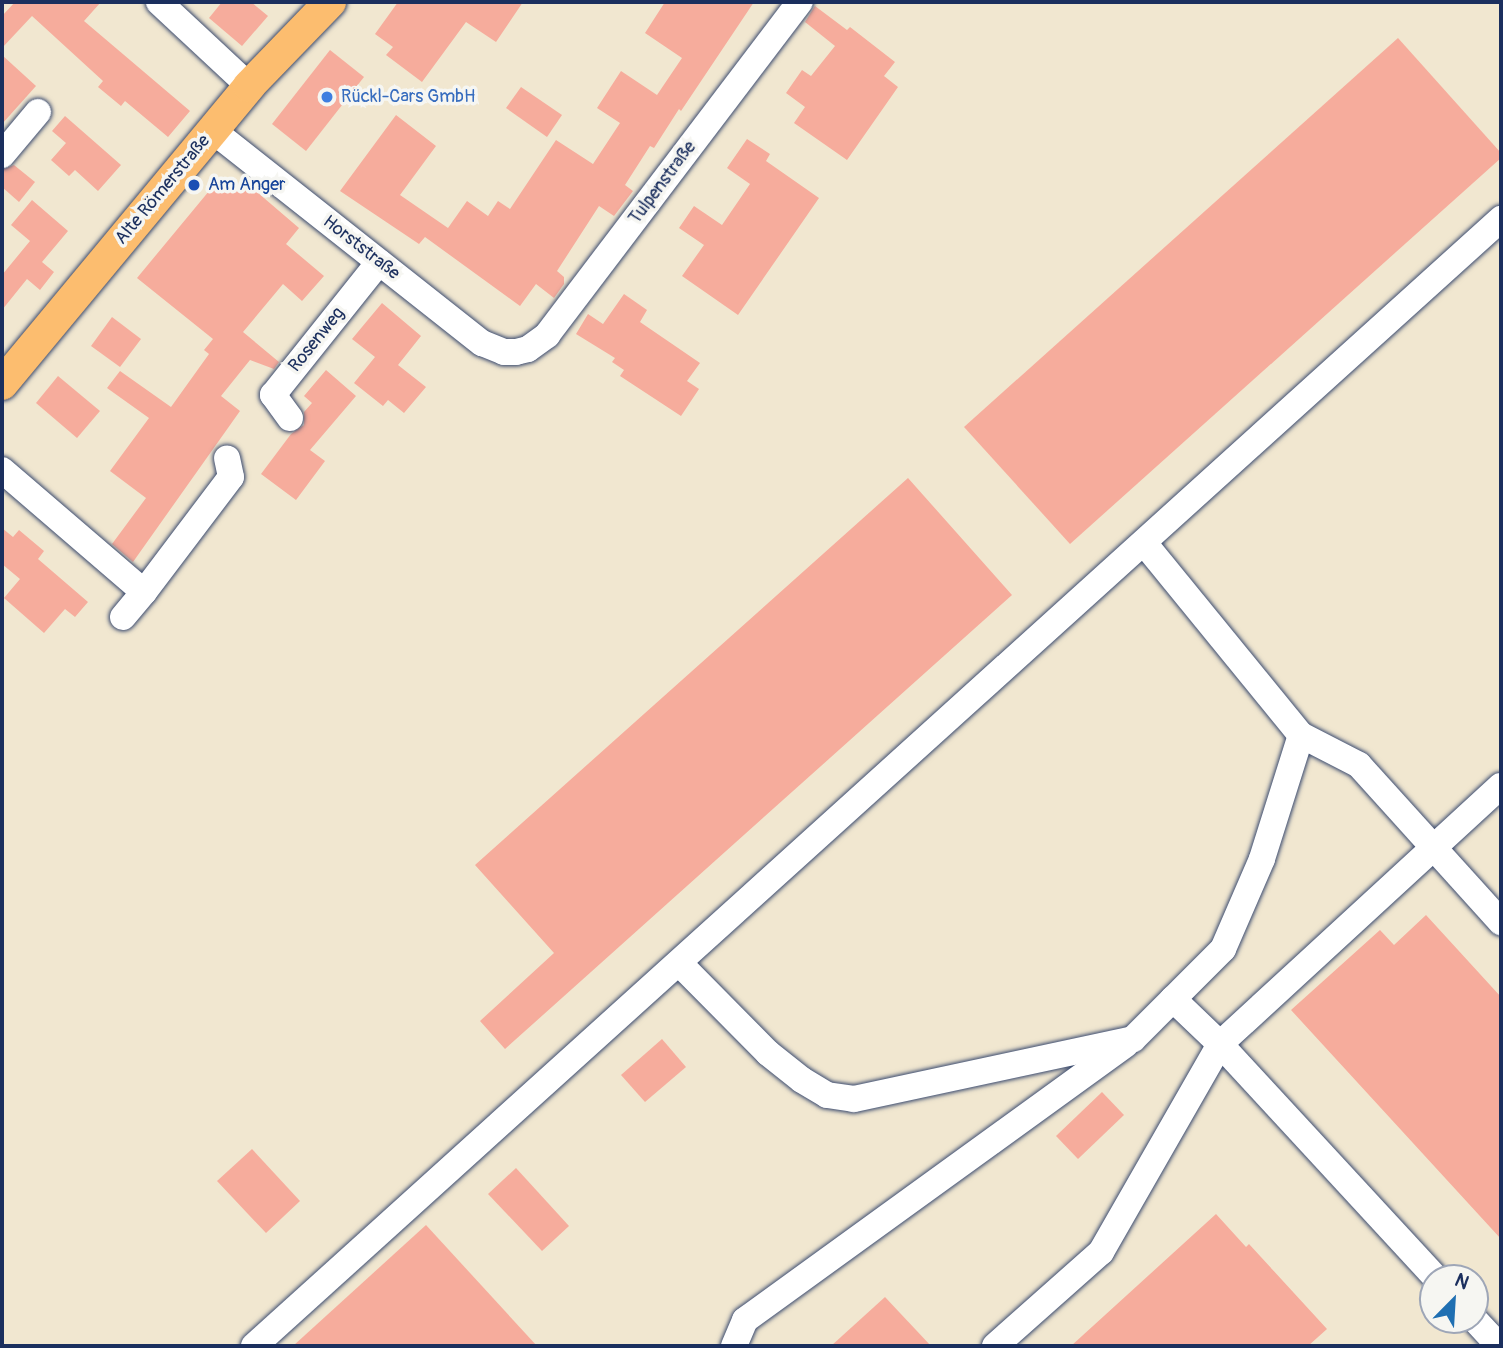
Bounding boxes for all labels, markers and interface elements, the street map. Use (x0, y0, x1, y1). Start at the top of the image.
place label: Rückl-Cars GmbH (341, 86, 475, 108)
marker: Rückl-Cars GmbH (319, 89, 335, 105)
street label: Alte Römerstraße (111, 131, 215, 249)
street label: Tulpenstraße (625, 137, 701, 229)
place label: Am Anger (208, 174, 285, 196)
marker: Am Anger (186, 177, 202, 193)
street label: Horststraße (318, 211, 404, 285)
street label: Rosenweg (284, 303, 350, 377)
north arrow (1419, 1264, 1489, 1334)
text: N (1451, 1268, 1472, 1295)

